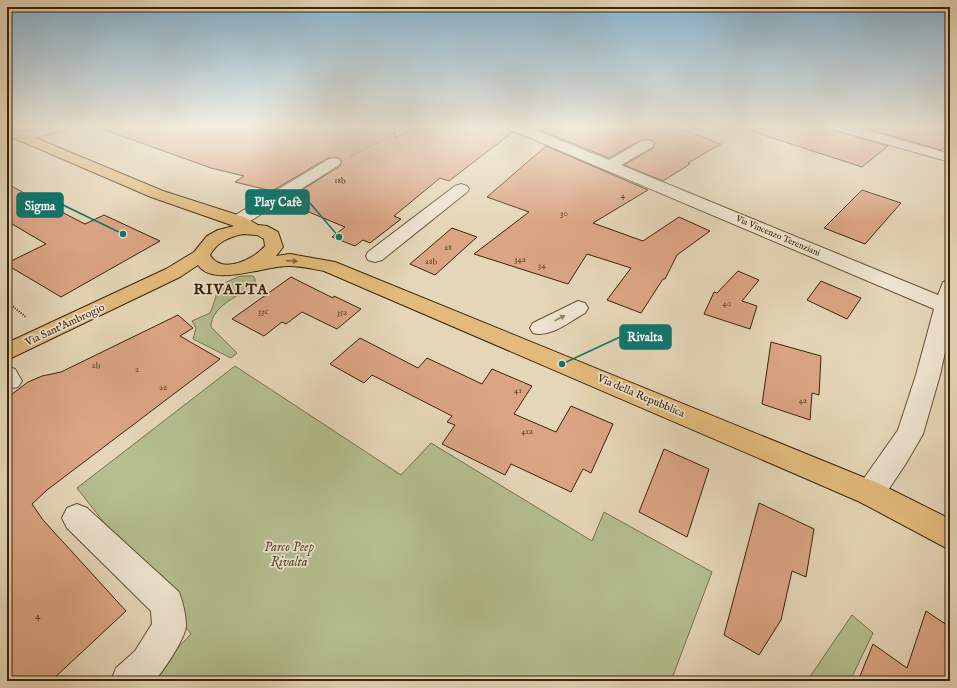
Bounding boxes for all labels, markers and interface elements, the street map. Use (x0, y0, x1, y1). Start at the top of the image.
house number: 18b (334, 175, 346, 186)
callout: Play Cafè (246, 190, 309, 214)
house number: 4 (621, 190, 626, 201)
callout: Sigma (17, 193, 63, 217)
text: Play Cafè (254, 195, 302, 211)
text: Sigma (25, 199, 56, 215)
house number: 30 (560, 208, 568, 219)
street label: Via Vincenzo Terenziani (733, 213, 822, 259)
house number: 28 (444, 242, 452, 253)
house number: 34a (514, 254, 526, 265)
house number: 28b (425, 256, 437, 267)
one-way arrow (286, 258, 298, 265)
house number: 34 (538, 260, 546, 271)
district label: RIVALTA (194, 280, 268, 299)
house number: 40 (723, 298, 731, 309)
street label: Via Sant'Ambrogio (22, 300, 107, 350)
house number: 33c (258, 306, 268, 317)
house number: 35a (337, 307, 347, 318)
one-way arrow (554, 315, 566, 321)
callout: Rivalta (620, 325, 671, 349)
text: Rivalta (627, 330, 663, 345)
house number: 2b (91, 360, 101, 371)
house number: 2 (135, 364, 139, 375)
street label: Via della Repubblica (594, 371, 687, 421)
house number: 2a (159, 382, 167, 393)
house number: 41 (514, 385, 522, 396)
house number: 42 (799, 395, 807, 406)
house number: 41a (521, 426, 533, 437)
park label: Parco Peep Rivalta (264, 539, 314, 571)
house number: 4 (35, 609, 41, 623)

